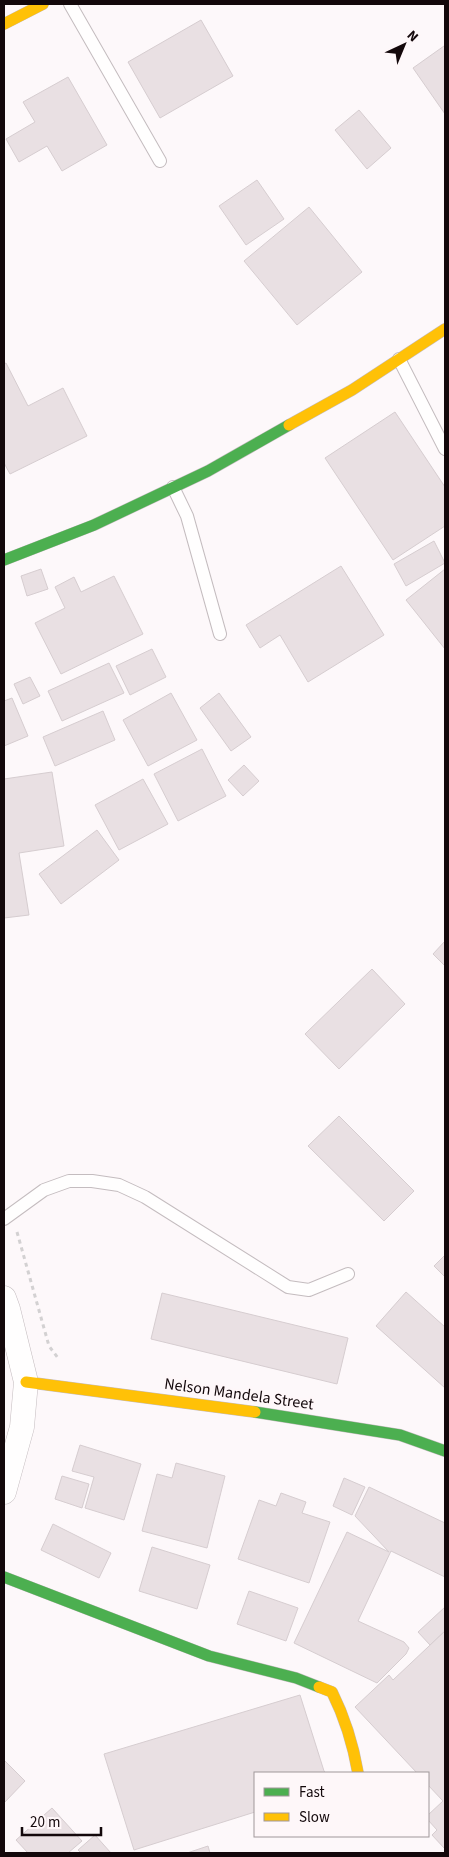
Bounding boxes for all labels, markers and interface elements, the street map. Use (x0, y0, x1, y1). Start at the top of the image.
north arrow (379, 20, 429, 70)
text: N (402, 26, 423, 47)
street label: Nelson Mandela Street (163, 1373, 316, 1415)
legend (254, 1772, 429, 1837)
text: Fast (299, 1782, 325, 1803)
scale bar (22, 1804, 101, 1836)
text: Slow (299, 1807, 330, 1828)
text: 20 m (30, 1812, 60, 1833)

